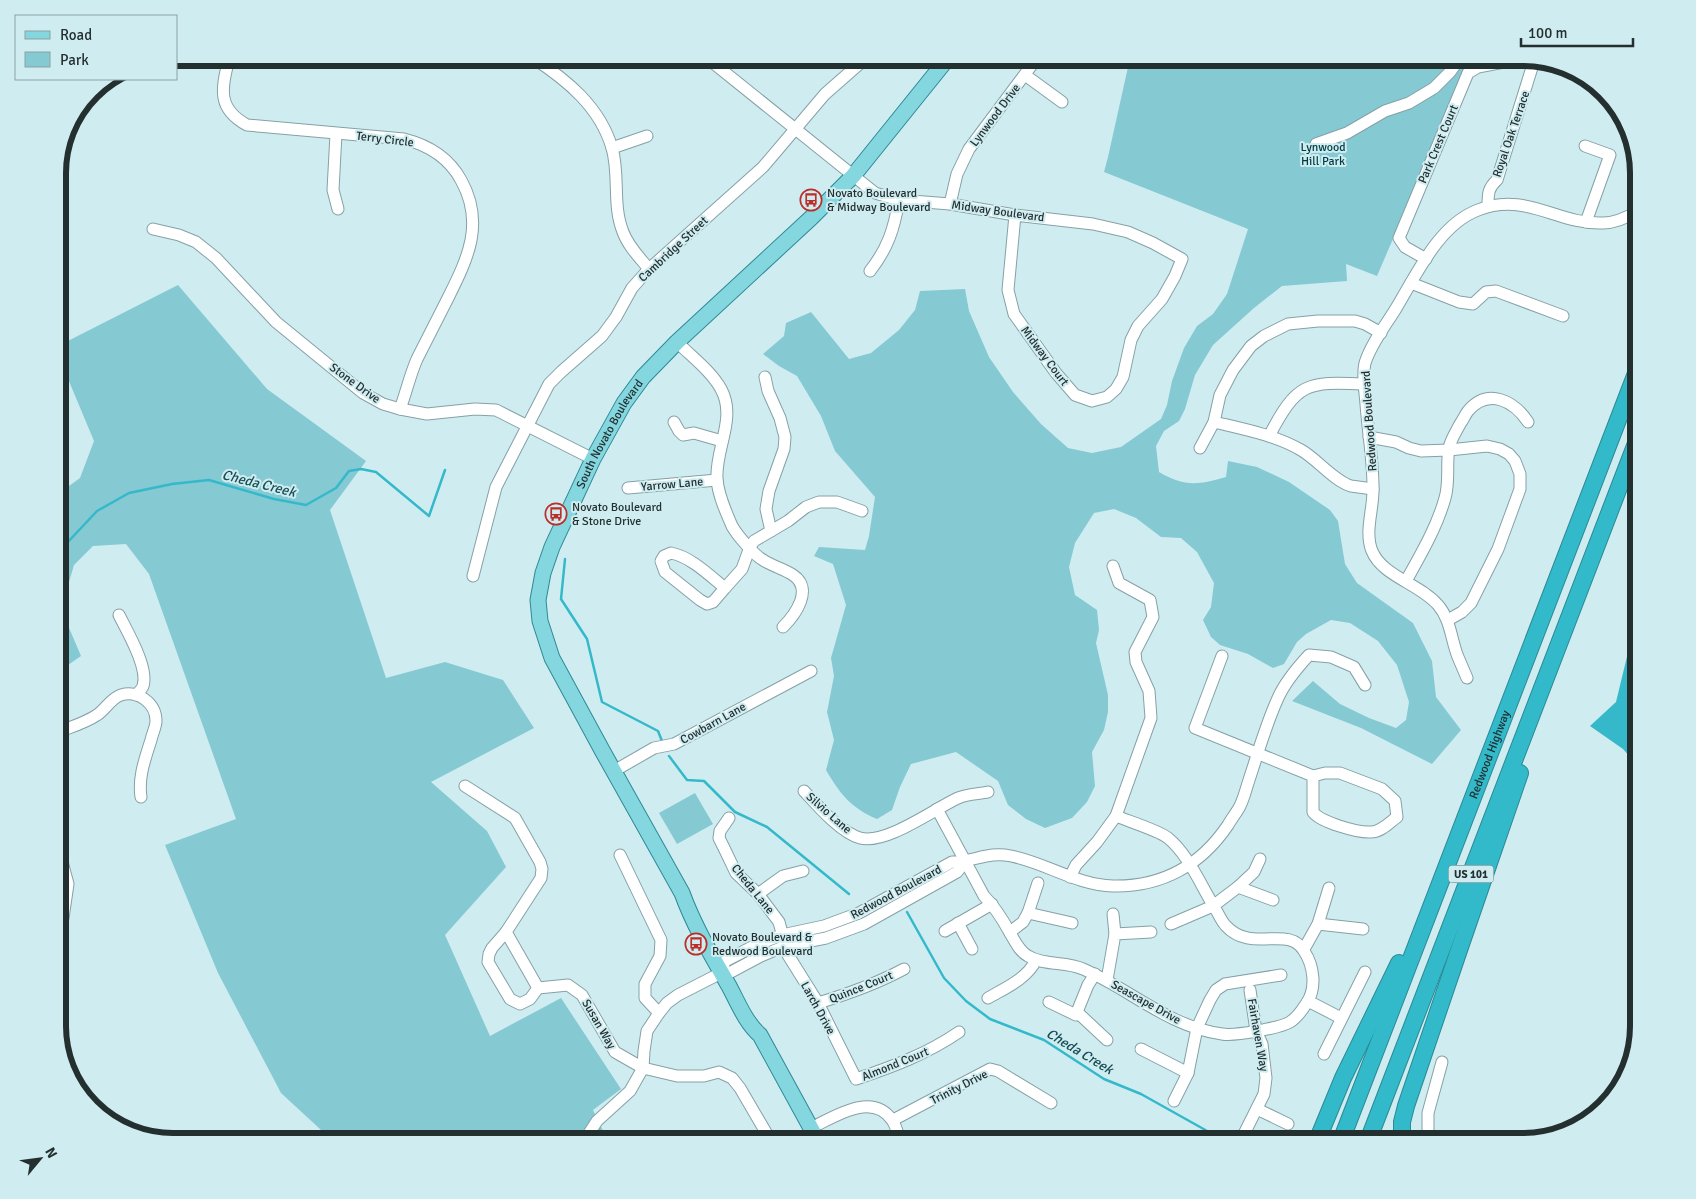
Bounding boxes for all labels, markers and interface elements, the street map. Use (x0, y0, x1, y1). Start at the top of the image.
legend (15, 15, 178, 80)
scale bar (1521, 15, 1634, 47)
text: 100 m (1528, 24, 1568, 42)
text: Road (60, 26, 92, 44)
text: Park (60, 51, 89, 69)
street label: Lynwood Drive (967, 81, 1024, 150)
street label: Royal Oak Terrace (1490, 89, 1533, 179)
street label: Park Crest Court (1415, 103, 1462, 186)
street label: Terry Circle (355, 129, 415, 150)
park label: Lynwood Hill Park (1300, 140, 1346, 169)
place label: Novato Boulevard & Midway Boulevard (827, 186, 931, 215)
bus stop icon: Novato Boulevard & Midway Boulevard (799, 188, 823, 212)
street label: Midway Boulevard (951, 198, 1045, 225)
street label: Cambridge Street (635, 213, 711, 285)
street label: Midway Court (1017, 323, 1072, 389)
street label: Stone Drive (326, 360, 383, 407)
street label: Redwood Boulevard (1358, 370, 1381, 472)
street label: South Novato Boulevard (573, 377, 647, 491)
water label: Cheda Creek (220, 466, 299, 501)
street label: Yarrow Lane (640, 474, 704, 495)
place label: Novato Boulevard & Stone Drive (572, 500, 662, 529)
bus stop icon: Novato Boulevard & Stone Drive (544, 502, 568, 526)
street label: Cowbarn Lane (678, 699, 749, 748)
street label: Redwood Highway (1466, 708, 1514, 801)
street label: Silvio Lane (803, 789, 855, 837)
street label: Cheda Lane (728, 861, 777, 917)
street label: Redwood Boulevard (848, 862, 944, 923)
road number: US 101 (1448, 866, 1494, 882)
place label: Novato Boulevard & Redwood Boulevard (712, 930, 813, 959)
bus stop icon: Novato Boulevard & Redwood Boulevard (684, 932, 708, 956)
street label: Quince Court (827, 968, 895, 1007)
street label: Seascape Drive (1108, 977, 1183, 1028)
street label: Larch Drive (797, 979, 838, 1037)
street label: Susan Way (578, 997, 619, 1052)
street label: Fairhaven Way (1244, 997, 1271, 1073)
water label: Cheda Creek (1043, 1025, 1118, 1079)
street label: Almond Court (859, 1044, 931, 1085)
street label: Trinity Drive (928, 1067, 990, 1108)
north arrow (15, 1134, 65, 1184)
text: N (41, 1145, 61, 1161)

